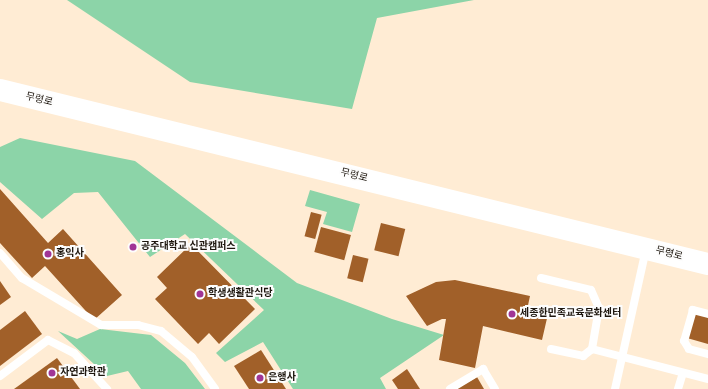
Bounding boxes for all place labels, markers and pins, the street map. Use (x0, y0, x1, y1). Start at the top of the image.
place label: 공주대학교 신관캠퍼스 (141, 241, 235, 253)
marker: 공주대학교 신관캠퍼스 (128, 242, 138, 252)
place label: 홍익사 (56, 248, 84, 260)
marker: 홍익사 (43, 249, 53, 259)
place label: 학생생활관식당 (208, 288, 272, 300)
marker: 학생생활관식당 (195, 289, 205, 299)
place label: 세종한민족교육문화센터 (520, 308, 621, 320)
marker: 세종한민족교육문화센터 (507, 309, 517, 319)
place label: 자연과학관 (60, 367, 106, 379)
marker: 자연과학관 (47, 368, 57, 378)
place label: 은행사 (268, 372, 296, 384)
marker: 은행사 (255, 373, 265, 383)

